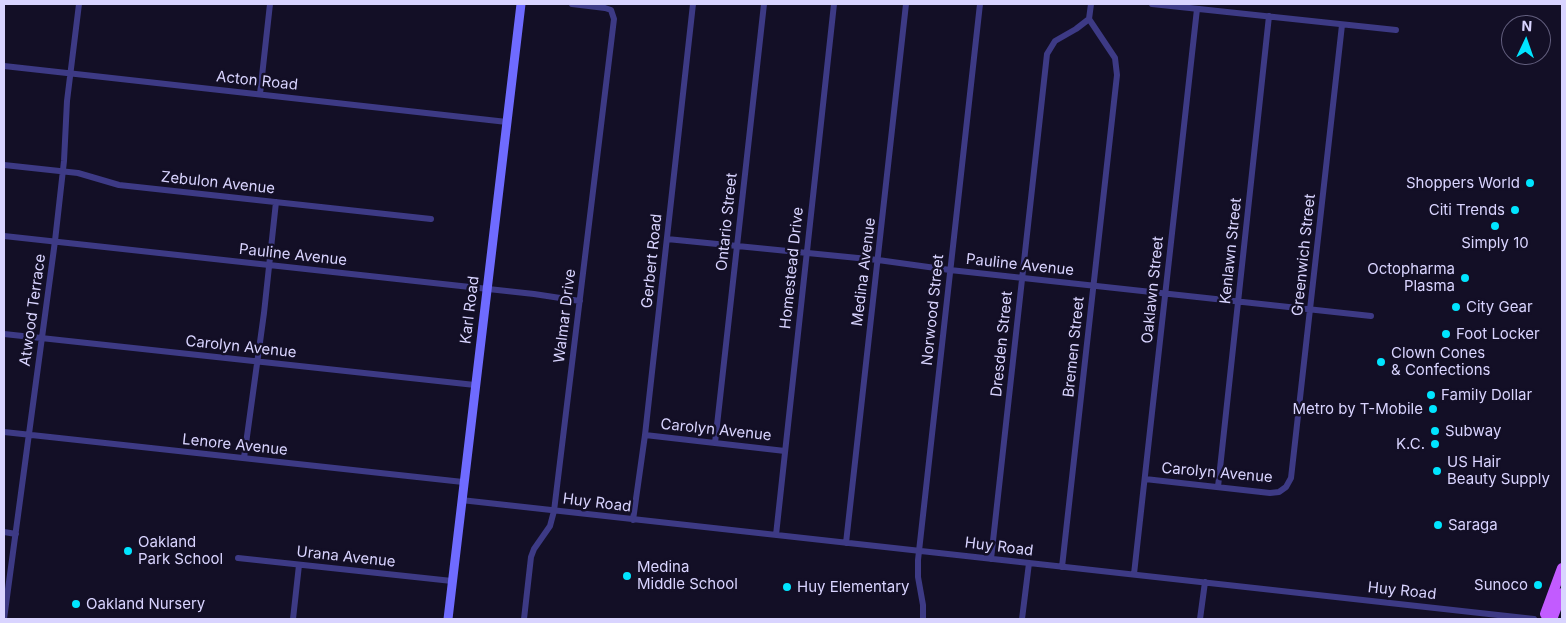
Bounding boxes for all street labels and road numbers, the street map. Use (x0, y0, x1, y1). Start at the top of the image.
street label: Acton Road (215, 68, 299, 94)
street label: Zebulon Avenue (160, 168, 276, 198)
street label: Ontario Street (713, 172, 741, 272)
street label: Greenwich Street (1289, 193, 1319, 317)
street label: Kenlawn Street (1216, 197, 1246, 305)
street label: Homestead Drive (777, 206, 807, 330)
street label: Gerbert Road (638, 213, 666, 309)
street label: Medina Avenue (848, 217, 880, 327)
street label: Oaklawn Street (1138, 235, 1168, 345)
street label: Pauline Avenue (238, 240, 348, 270)
street label: Pauline Avenue (965, 250, 1075, 280)
street label: Atwood Terrace (16, 253, 50, 367)
street label: Norwood Street (918, 253, 948, 367)
street label: Walmar Drive (550, 268, 580, 364)
street label: Karl Road (457, 275, 483, 345)
street label: Dresden Street (987, 290, 1017, 398)
street label: Bremen Street (1060, 296, 1088, 398)
street label: Carolyn Avenue (185, 332, 297, 362)
street label: Carolyn Avenue (660, 415, 772, 445)
street label: Lenore Avenue (181, 431, 289, 459)
street label: Carolyn Avenue (1161, 459, 1273, 487)
street label: Huy Road (562, 490, 632, 516)
street label: Huy Road (964, 534, 1034, 560)
street label: Urana Avenue (296, 543, 396, 571)
street label: Huy Road (1367, 578, 1437, 604)

